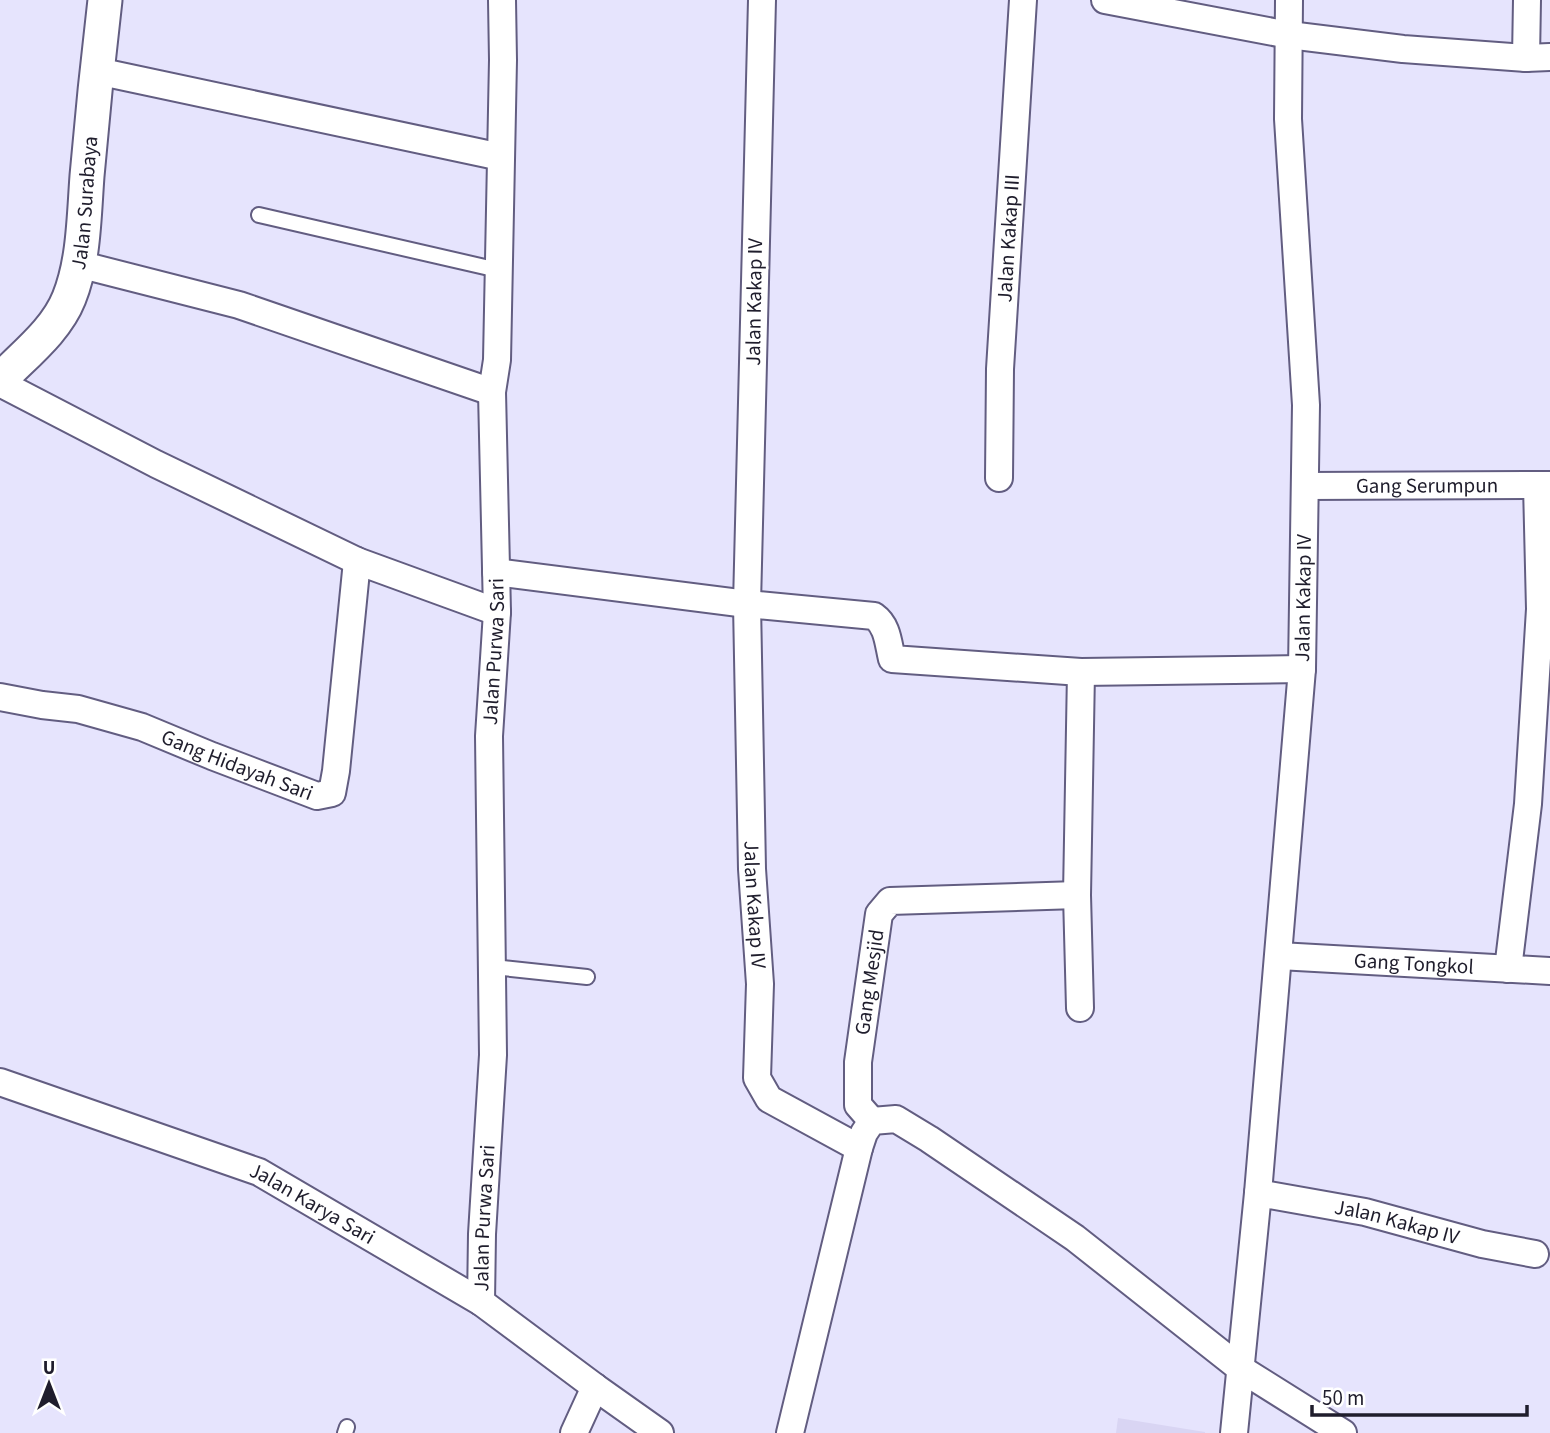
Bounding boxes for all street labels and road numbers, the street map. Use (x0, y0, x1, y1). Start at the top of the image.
street label: Jalan Surabaya (63, 135, 106, 272)
street label: Jalan Kakap III (989, 173, 1027, 303)
street label: Jalan Kakap IV (738, 238, 770, 366)
street label: Gang Serumpun (1356, 470, 1498, 501)
street label: Jalan Kakap IV (1287, 534, 1319, 662)
street label: Jalan Purwa Sari (475, 578, 512, 726)
street label: Gang Hidayah Sari (157, 722, 318, 808)
street label: Jalan Kakap IV (736, 840, 774, 970)
street label: Gang Mesjid (847, 927, 892, 1037)
street label: Gang Tongkol (1353, 945, 1475, 982)
street label: Jalan Purwa Sari (466, 1144, 502, 1292)
street label: Jalan Karya Sari (246, 1155, 381, 1252)
street label: Jalan Kakap IV (1332, 1192, 1463, 1252)

